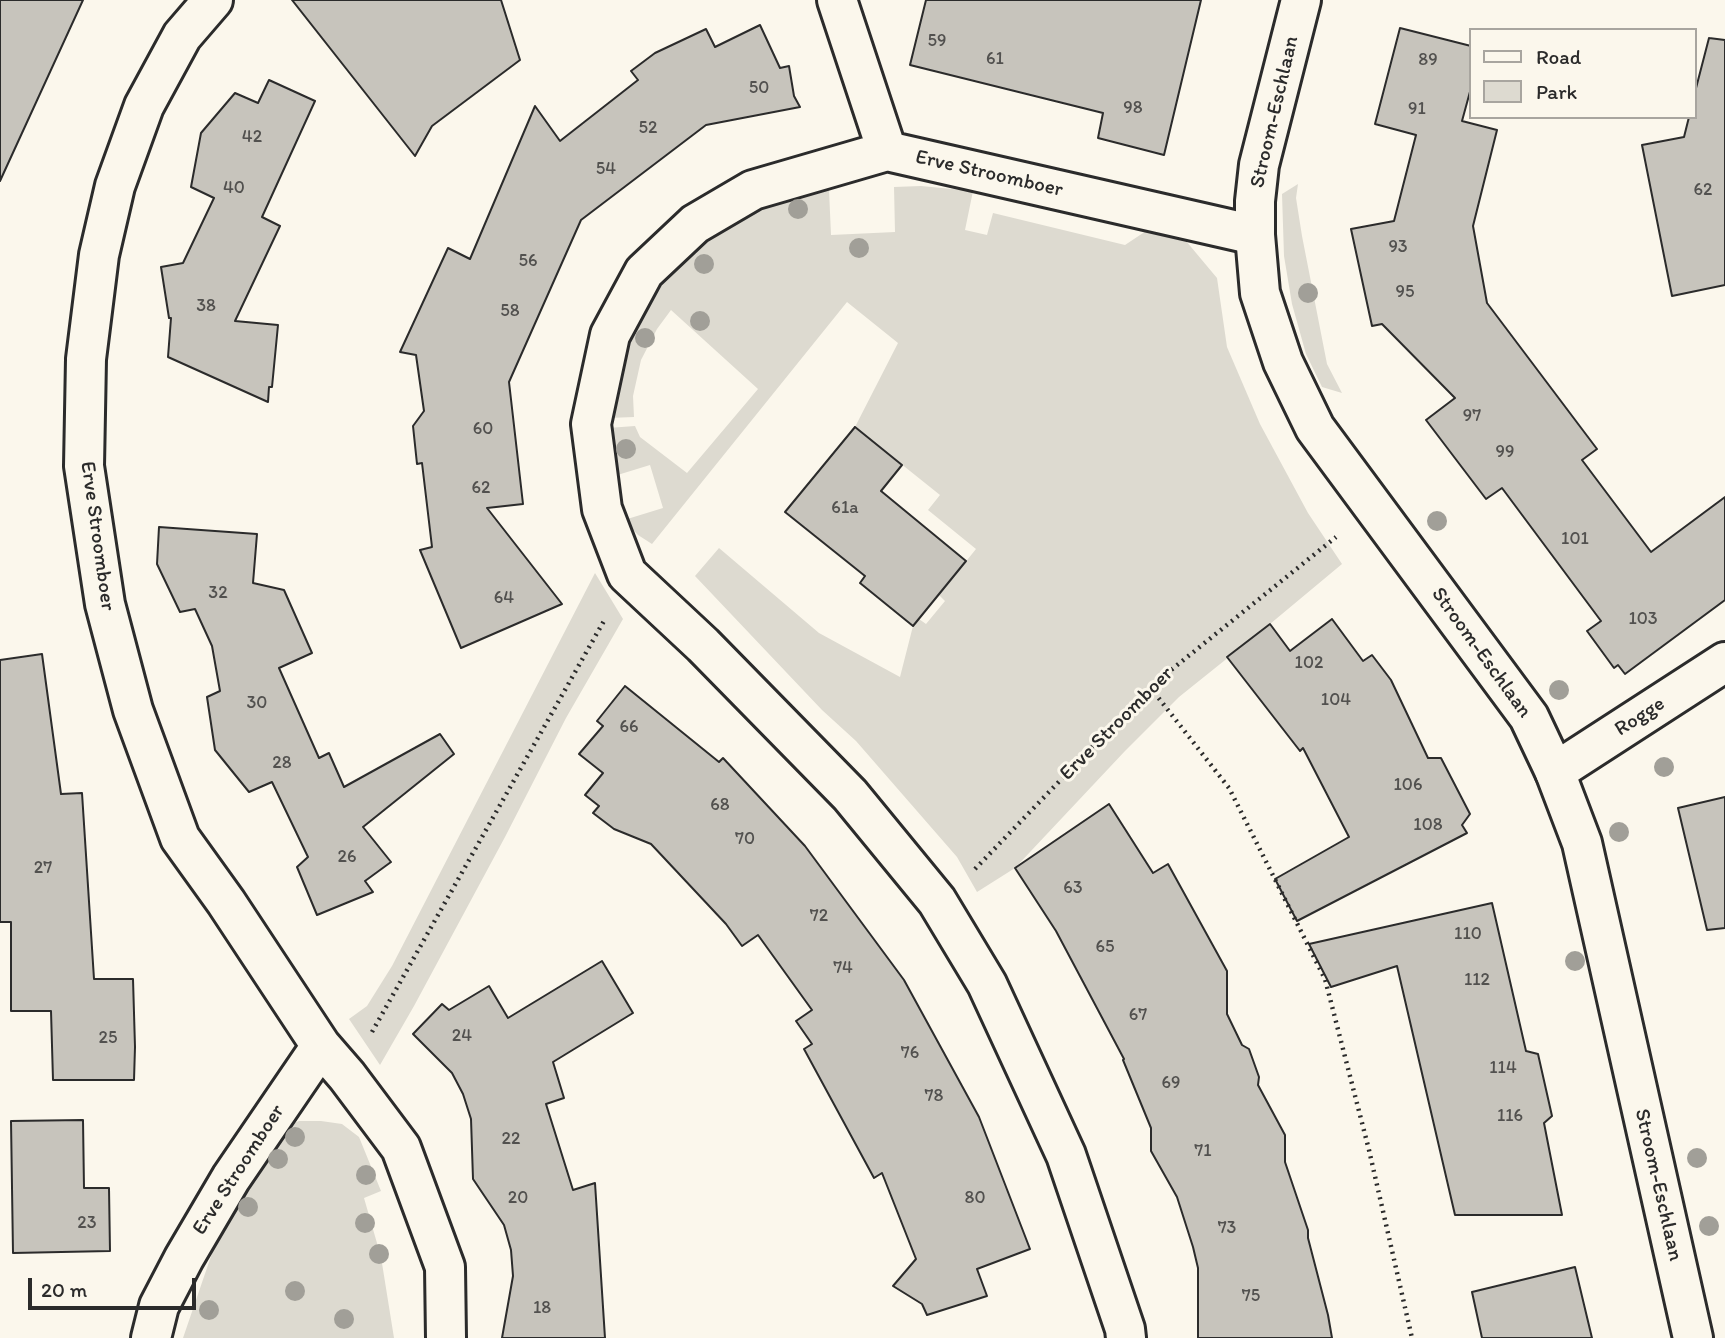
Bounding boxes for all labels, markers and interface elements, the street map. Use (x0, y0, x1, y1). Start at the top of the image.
legend (1470, 28, 1697, 119)
house number: 59 (928, 30, 946, 52)
street label: Stroom-Eschlaan (1245, 34, 1305, 190)
text: Road (1536, 44, 1581, 69)
house number: 61 (986, 48, 1004, 70)
house number: 89 (1418, 49, 1438, 71)
house number: 50 (749, 77, 769, 99)
text: Park (1536, 79, 1577, 104)
house number: 98 (1123, 97, 1143, 119)
house number: 91 (1408, 98, 1426, 120)
house number: 52 (639, 117, 657, 139)
house number: 42 (242, 126, 262, 148)
street label: Erve Stroomboer (913, 145, 1065, 203)
house number: 54 (596, 158, 616, 180)
house number: 40 (223, 177, 245, 199)
house number: 62 (1694, 179, 1712, 201)
house number: 93 (1388, 236, 1408, 258)
house number: 56 (519, 250, 537, 272)
house number: 95 (1396, 281, 1414, 303)
house number: 38 (196, 295, 216, 317)
house number: 58 (500, 300, 520, 322)
house number: 97 (1463, 405, 1481, 427)
house number: 60 (473, 418, 493, 440)
house number: 99 (1496, 441, 1514, 463)
street label: Erve Stroomboer (74, 460, 120, 612)
house number: 62 (472, 477, 490, 499)
house number: 61a (831, 497, 859, 519)
house number: 101 (1561, 528, 1589, 550)
house number: 32 (208, 582, 228, 604)
street label: Stroom-Eschlaan (1425, 583, 1537, 723)
house number: 64 (494, 587, 514, 609)
house number: 103 (1628, 608, 1658, 630)
house number: 102 (1295, 652, 1323, 674)
street label: Erve Stroomboer (1055, 662, 1179, 786)
house number: 104 (1321, 689, 1351, 711)
house number: 30 (247, 692, 267, 714)
street label: Rogge (1610, 692, 1670, 742)
house number: 66 (619, 716, 639, 738)
house number: 28 (272, 752, 292, 774)
house number: 106 (1394, 774, 1422, 796)
house number: 68 (710, 794, 730, 816)
house number: 108 (1413, 814, 1443, 836)
house number: 70 (735, 828, 755, 850)
house number: 26 (338, 846, 356, 868)
house number: 27 (34, 857, 52, 879)
house number: 63 (1063, 877, 1083, 899)
house number: 72 (810, 905, 828, 927)
house number: 110 (1454, 923, 1482, 945)
house number: 65 (1096, 936, 1114, 958)
house number: 74 (833, 957, 853, 979)
house number: 112 (1464, 969, 1490, 991)
house number: 67 (1129, 1004, 1147, 1026)
house number: 24 (452, 1025, 472, 1047)
house number: 25 (99, 1027, 117, 1049)
house number: 76 (901, 1042, 919, 1064)
house number: 114 (1489, 1057, 1517, 1079)
house number: 69 (1162, 1072, 1180, 1094)
house number: 78 (925, 1085, 943, 1107)
street label: Erve Stroomboer (187, 1100, 291, 1240)
house number: 116 (1497, 1105, 1523, 1127)
street label: Stroom-Eschlaan (1628, 1107, 1688, 1263)
house number: 22 (502, 1128, 520, 1150)
house number: 71 (1194, 1140, 1212, 1162)
house number: 20 (508, 1187, 528, 1209)
house number: 80 (965, 1187, 985, 1209)
house number: 23 (77, 1212, 97, 1234)
house number: 73 (1218, 1217, 1236, 1239)
scale bar (32, 1264, 200, 1308)
text: 20 m (41, 1277, 87, 1302)
house number: 75 (1242, 1285, 1260, 1307)
house number: 18 (533, 1297, 551, 1319)

